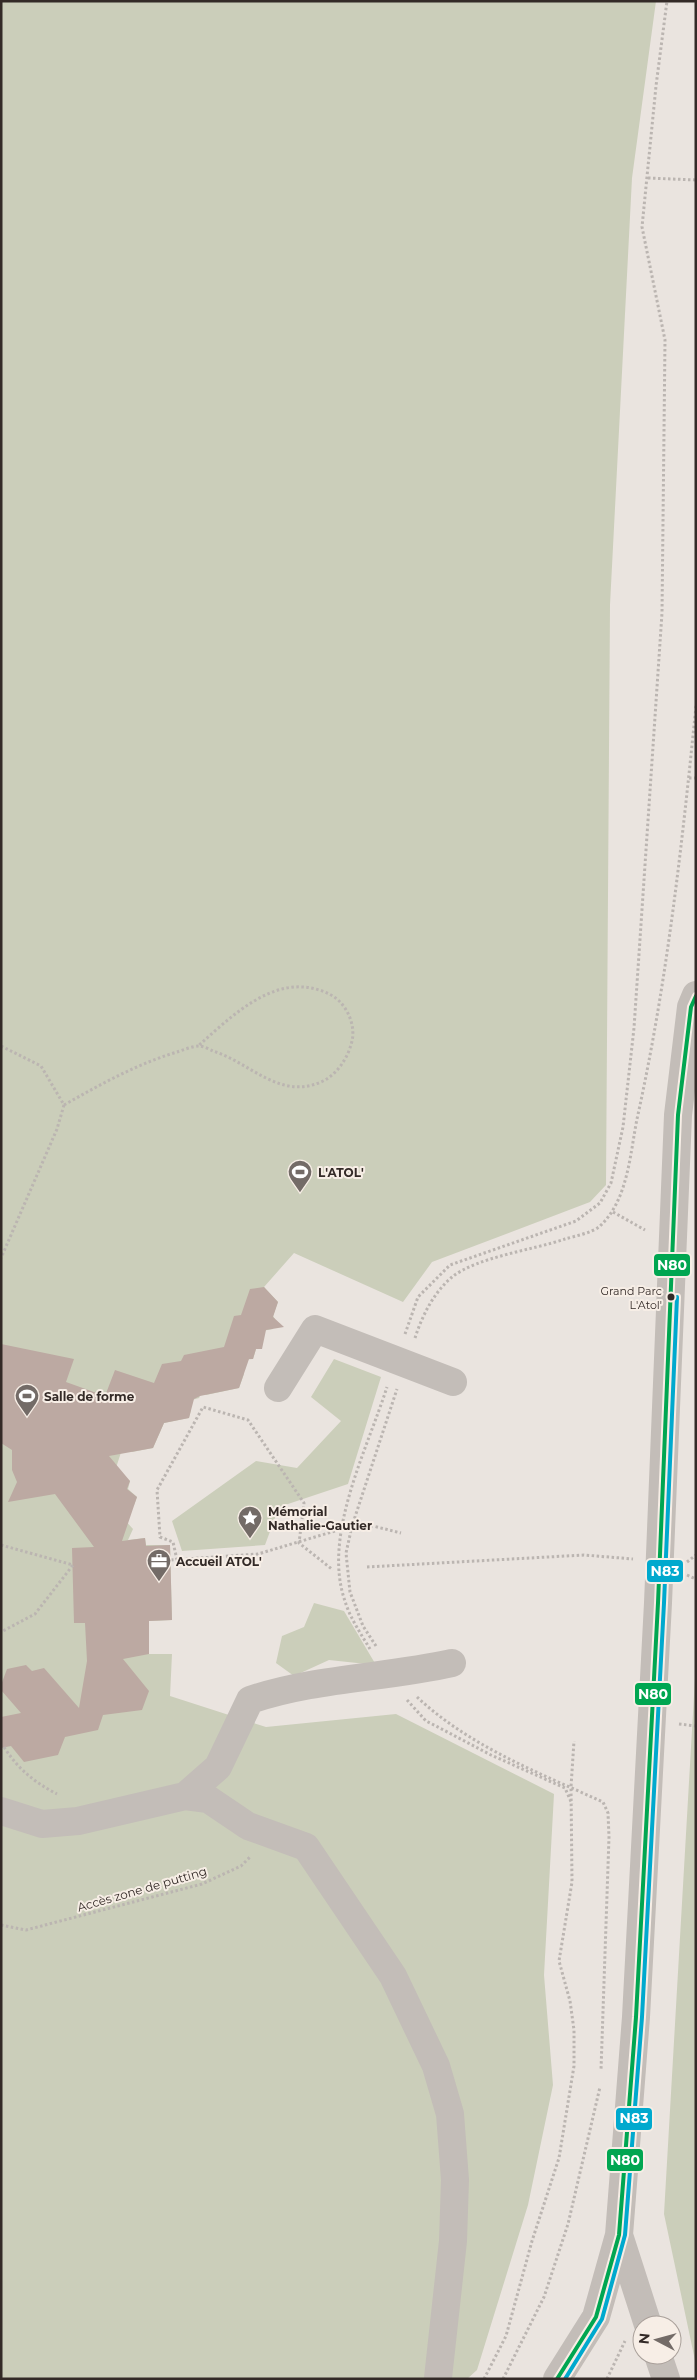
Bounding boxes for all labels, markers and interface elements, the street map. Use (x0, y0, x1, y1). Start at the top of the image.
sports icon: L'ATOL' (287, 1159, 313, 1193)
place label: L'ATOL' (318, 1165, 364, 1180)
line badge: N80 (653, 1253, 691, 1277)
text: N80 (657, 1256, 687, 1274)
place label: Grand Parc L'Atol' (601, 1284, 662, 1312)
marker: Grand Parc L'Atol' (666, 1292, 676, 1302)
sports icon: Salle de forme (14, 1383, 40, 1417)
place label: Salle de forme (44, 1389, 135, 1404)
place label: Mémorial Nathalie-Gautier (268, 1504, 372, 1533)
place icon: Mémorial Nathalie-Gautier (237, 1505, 263, 1539)
office icon: Accueil ATOL' (146, 1548, 172, 1582)
place label: Accueil ATOL' (175, 1554, 262, 1569)
line badge: N83 (646, 1559, 684, 1583)
text: N83 (651, 1562, 679, 1580)
line badge: N80 (634, 1682, 672, 1706)
text: N80 (638, 1685, 668, 1703)
street label: Accès zone de putting (76, 1863, 208, 1915)
line badge: N83 (615, 2107, 653, 2131)
text: N83 (620, 2109, 648, 2127)
line badge: N80 (606, 2148, 644, 2172)
text: N80 (610, 2151, 640, 2169)
north arrow (632, 2315, 682, 2365)
text: N (635, 2332, 654, 2345)

